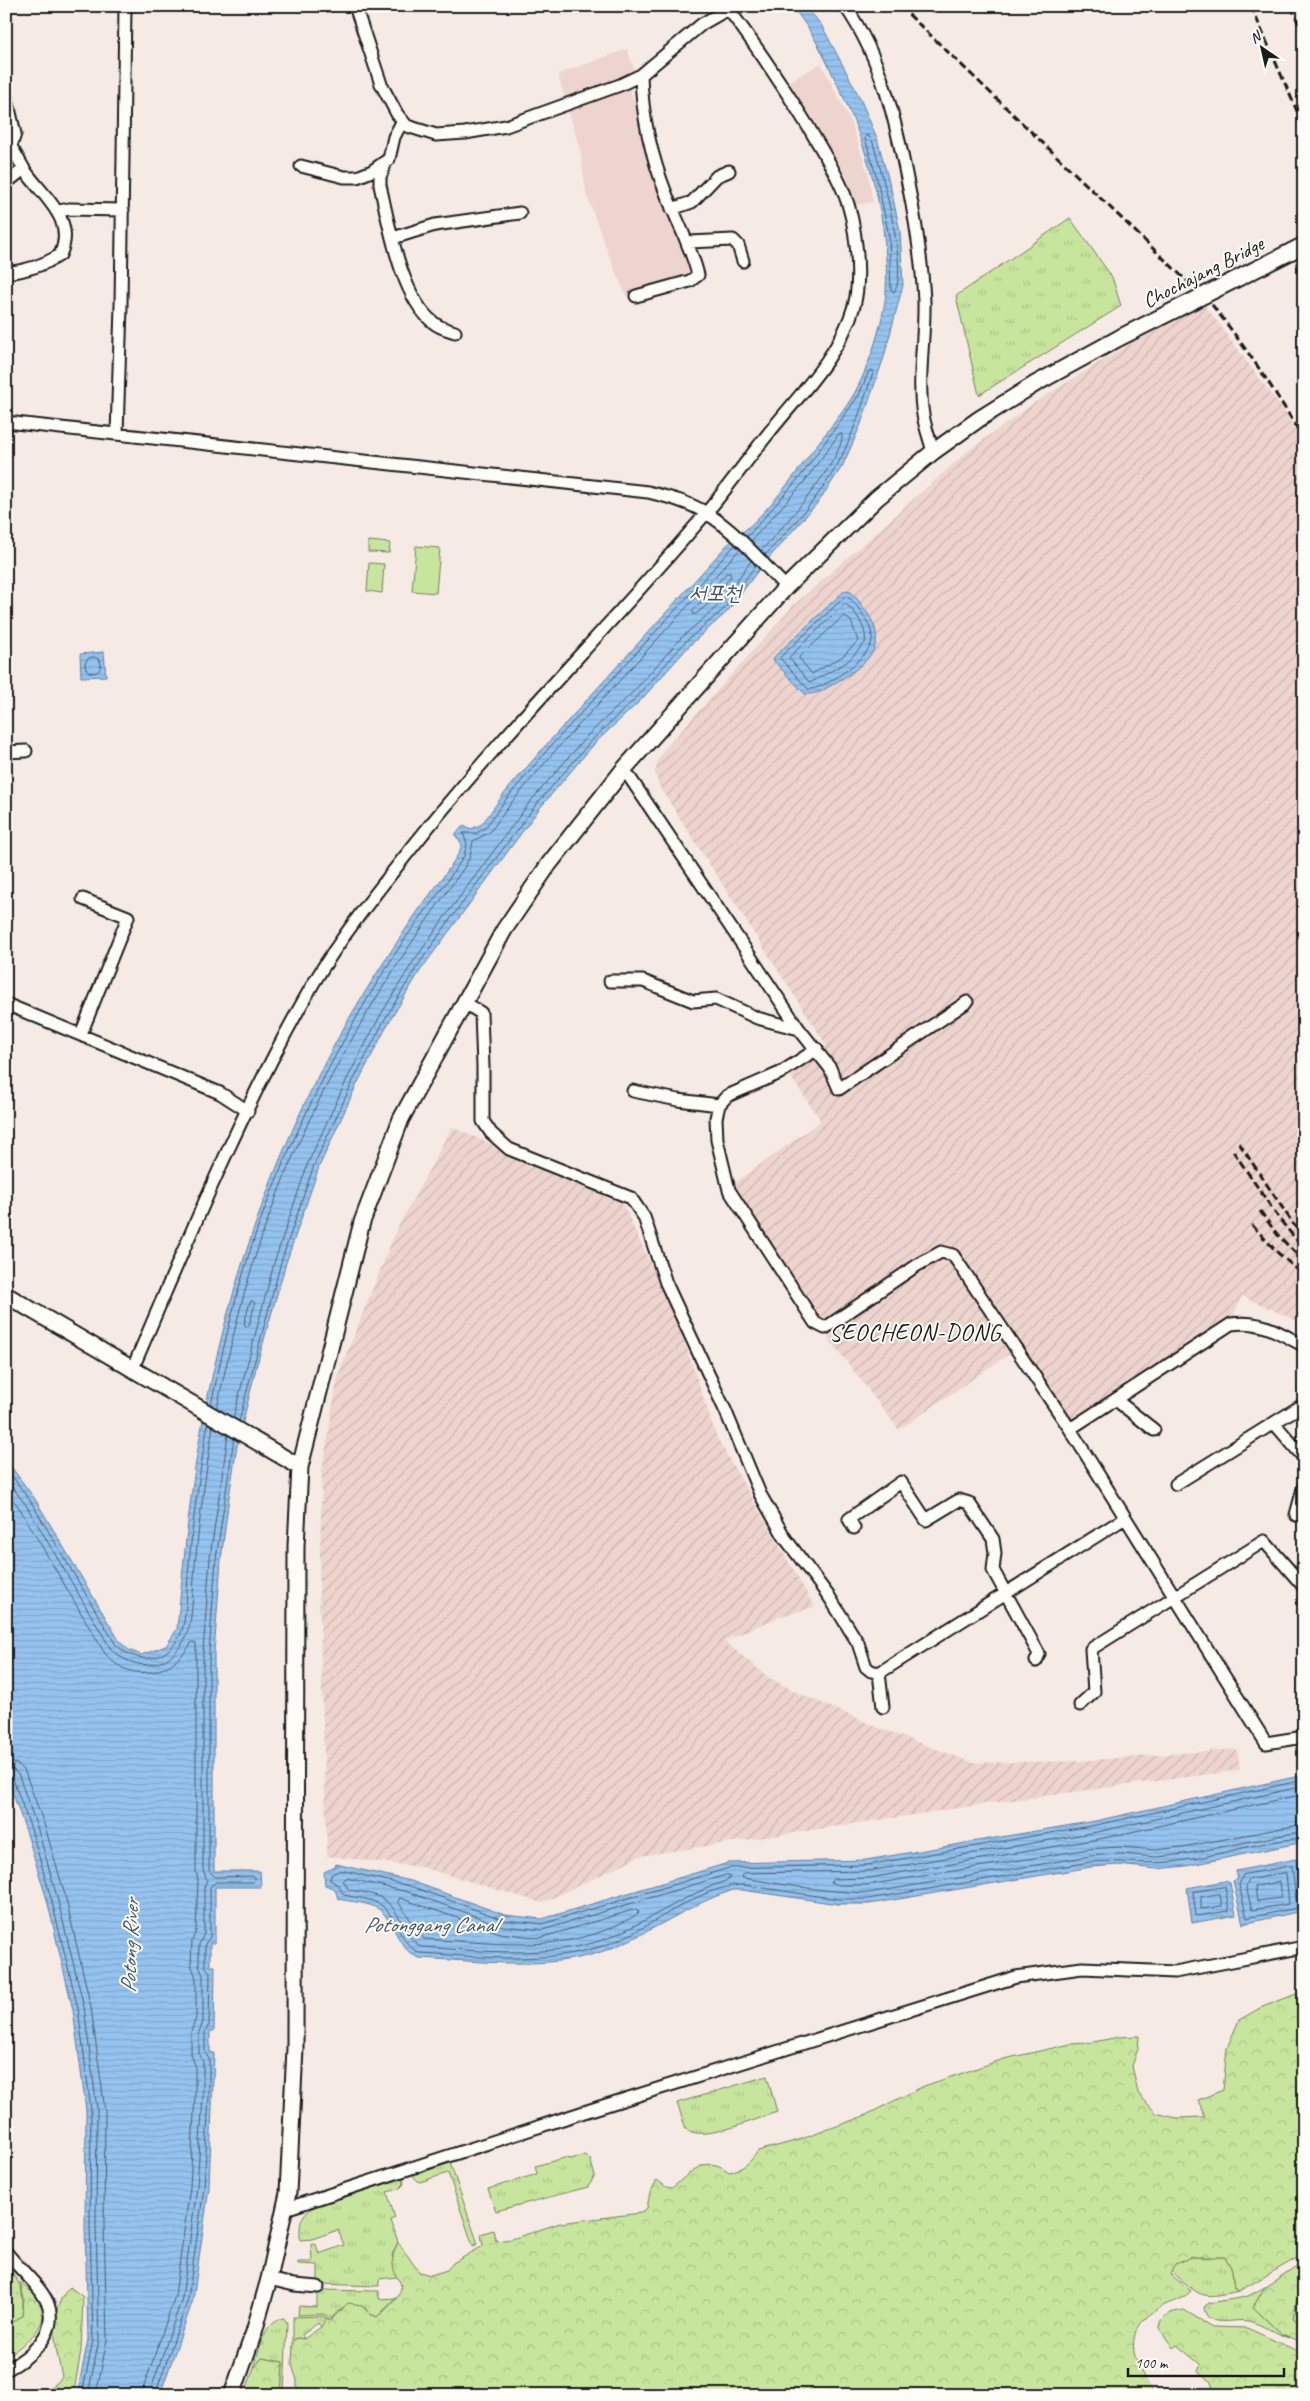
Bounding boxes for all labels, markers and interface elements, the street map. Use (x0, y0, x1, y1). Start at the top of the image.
north arrow (1238, 22, 1288, 72)
text: N (1247, 27, 1265, 47)
street label: Chochajang Bridge (1138, 230, 1269, 314)
water label: 서포천 (688, 579, 744, 607)
district label: SEOCHEON-DONG (829, 1317, 1002, 1347)
water label: Potong River (114, 1896, 146, 1993)
water label: Potonggang Canal (364, 1911, 503, 1939)
scale bar (1128, 2346, 1284, 2378)
text: 100 m (1135, 2354, 1169, 2373)

